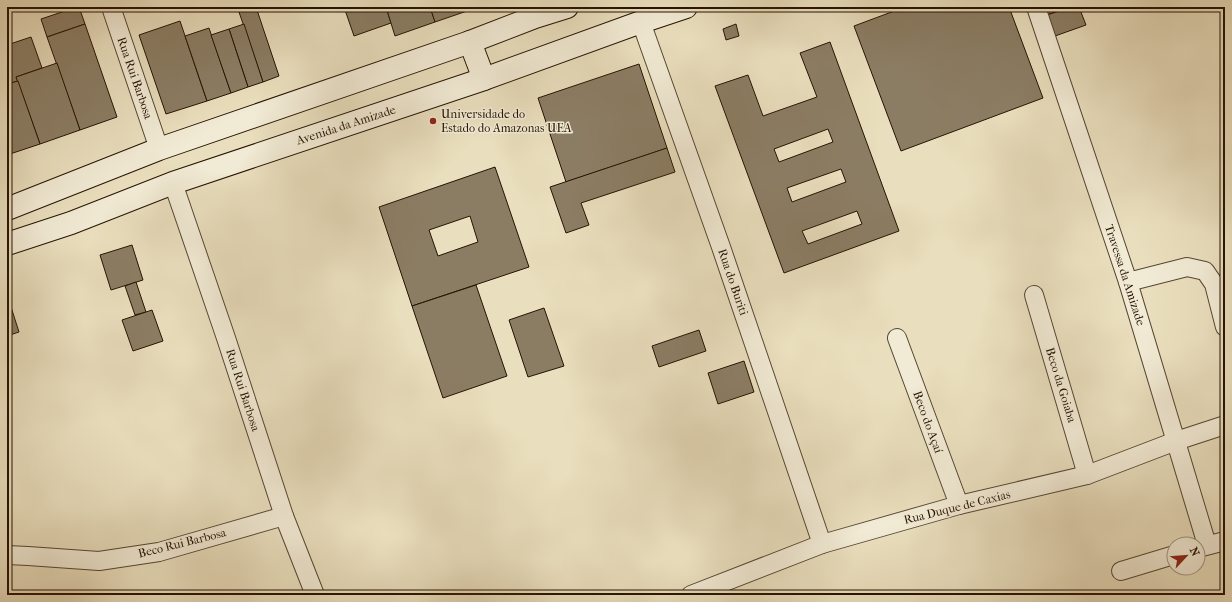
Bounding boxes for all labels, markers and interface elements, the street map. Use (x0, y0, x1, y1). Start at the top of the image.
street label: Rua Rui Barbosa (114, 35, 156, 121)
street label: Avenida da Amizade (294, 102, 397, 148)
place label: Universidade do Estado do Amazonas UEA (441, 107, 572, 135)
marker: Universidade do Estado do Amazonas UEA (428, 116, 438, 126)
street label: Travessa da Amizade (1102, 223, 1148, 327)
street label: Rua do Buriti (715, 247, 751, 318)
street label: Beco da Goiaba (1043, 346, 1079, 425)
street label: Rua Rui Barbosa (223, 347, 263, 433)
street label: Beco do Açaí (909, 389, 946, 456)
street label: Rua Duque de Caxias (902, 487, 1012, 527)
street label: Beco Rui Barbosa (137, 525, 228, 561)
north arrow (1166, 536, 1206, 576)
text: N (1187, 545, 1202, 559)

